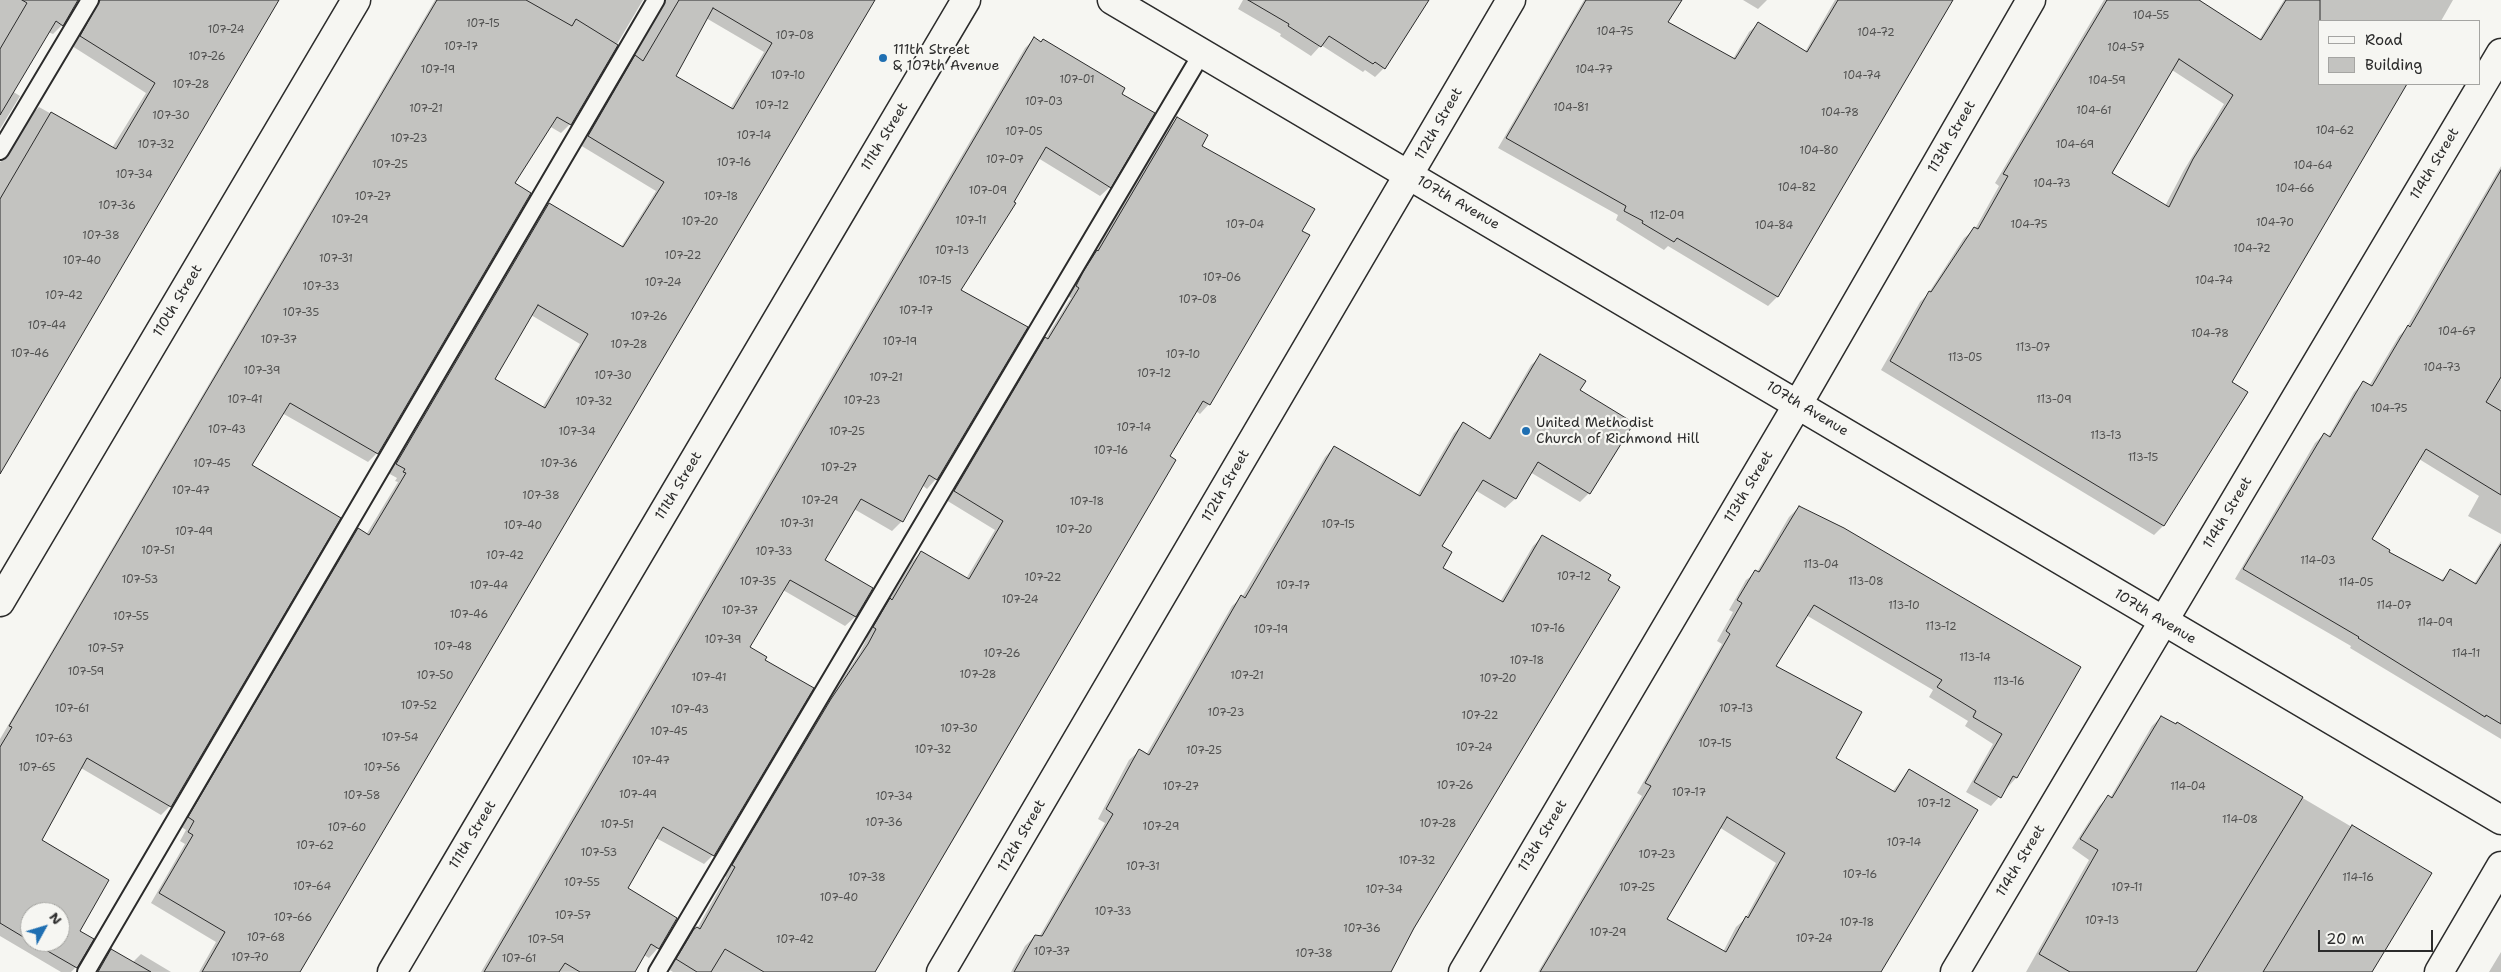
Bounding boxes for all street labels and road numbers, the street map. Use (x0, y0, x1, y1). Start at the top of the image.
street label: 112th Street (1412, 85, 1466, 163)
street label: 113th Street (1925, 98, 1979, 176)
street label: 111th Street (858, 100, 912, 174)
street label: 114th Street (2407, 125, 2463, 203)
street label: 107th Avenue (1414, 173, 1502, 233)
street label: 110th Street (150, 262, 206, 340)
street label: 107th Avenue (1763, 378, 1851, 440)
street label: 112th Street (1199, 447, 1253, 525)
street label: 113th Street (1721, 448, 1777, 526)
street label: 111th Street (652, 449, 706, 523)
street label: 114th Street (2200, 474, 2256, 552)
street label: 107th Avenue (2111, 586, 2199, 648)
street label: 112th Street (995, 797, 1049, 875)
street label: 113th Street (1515, 797, 1571, 875)
street label: 111th Street (446, 798, 500, 872)
street label: 114th Street (1993, 822, 2049, 900)

